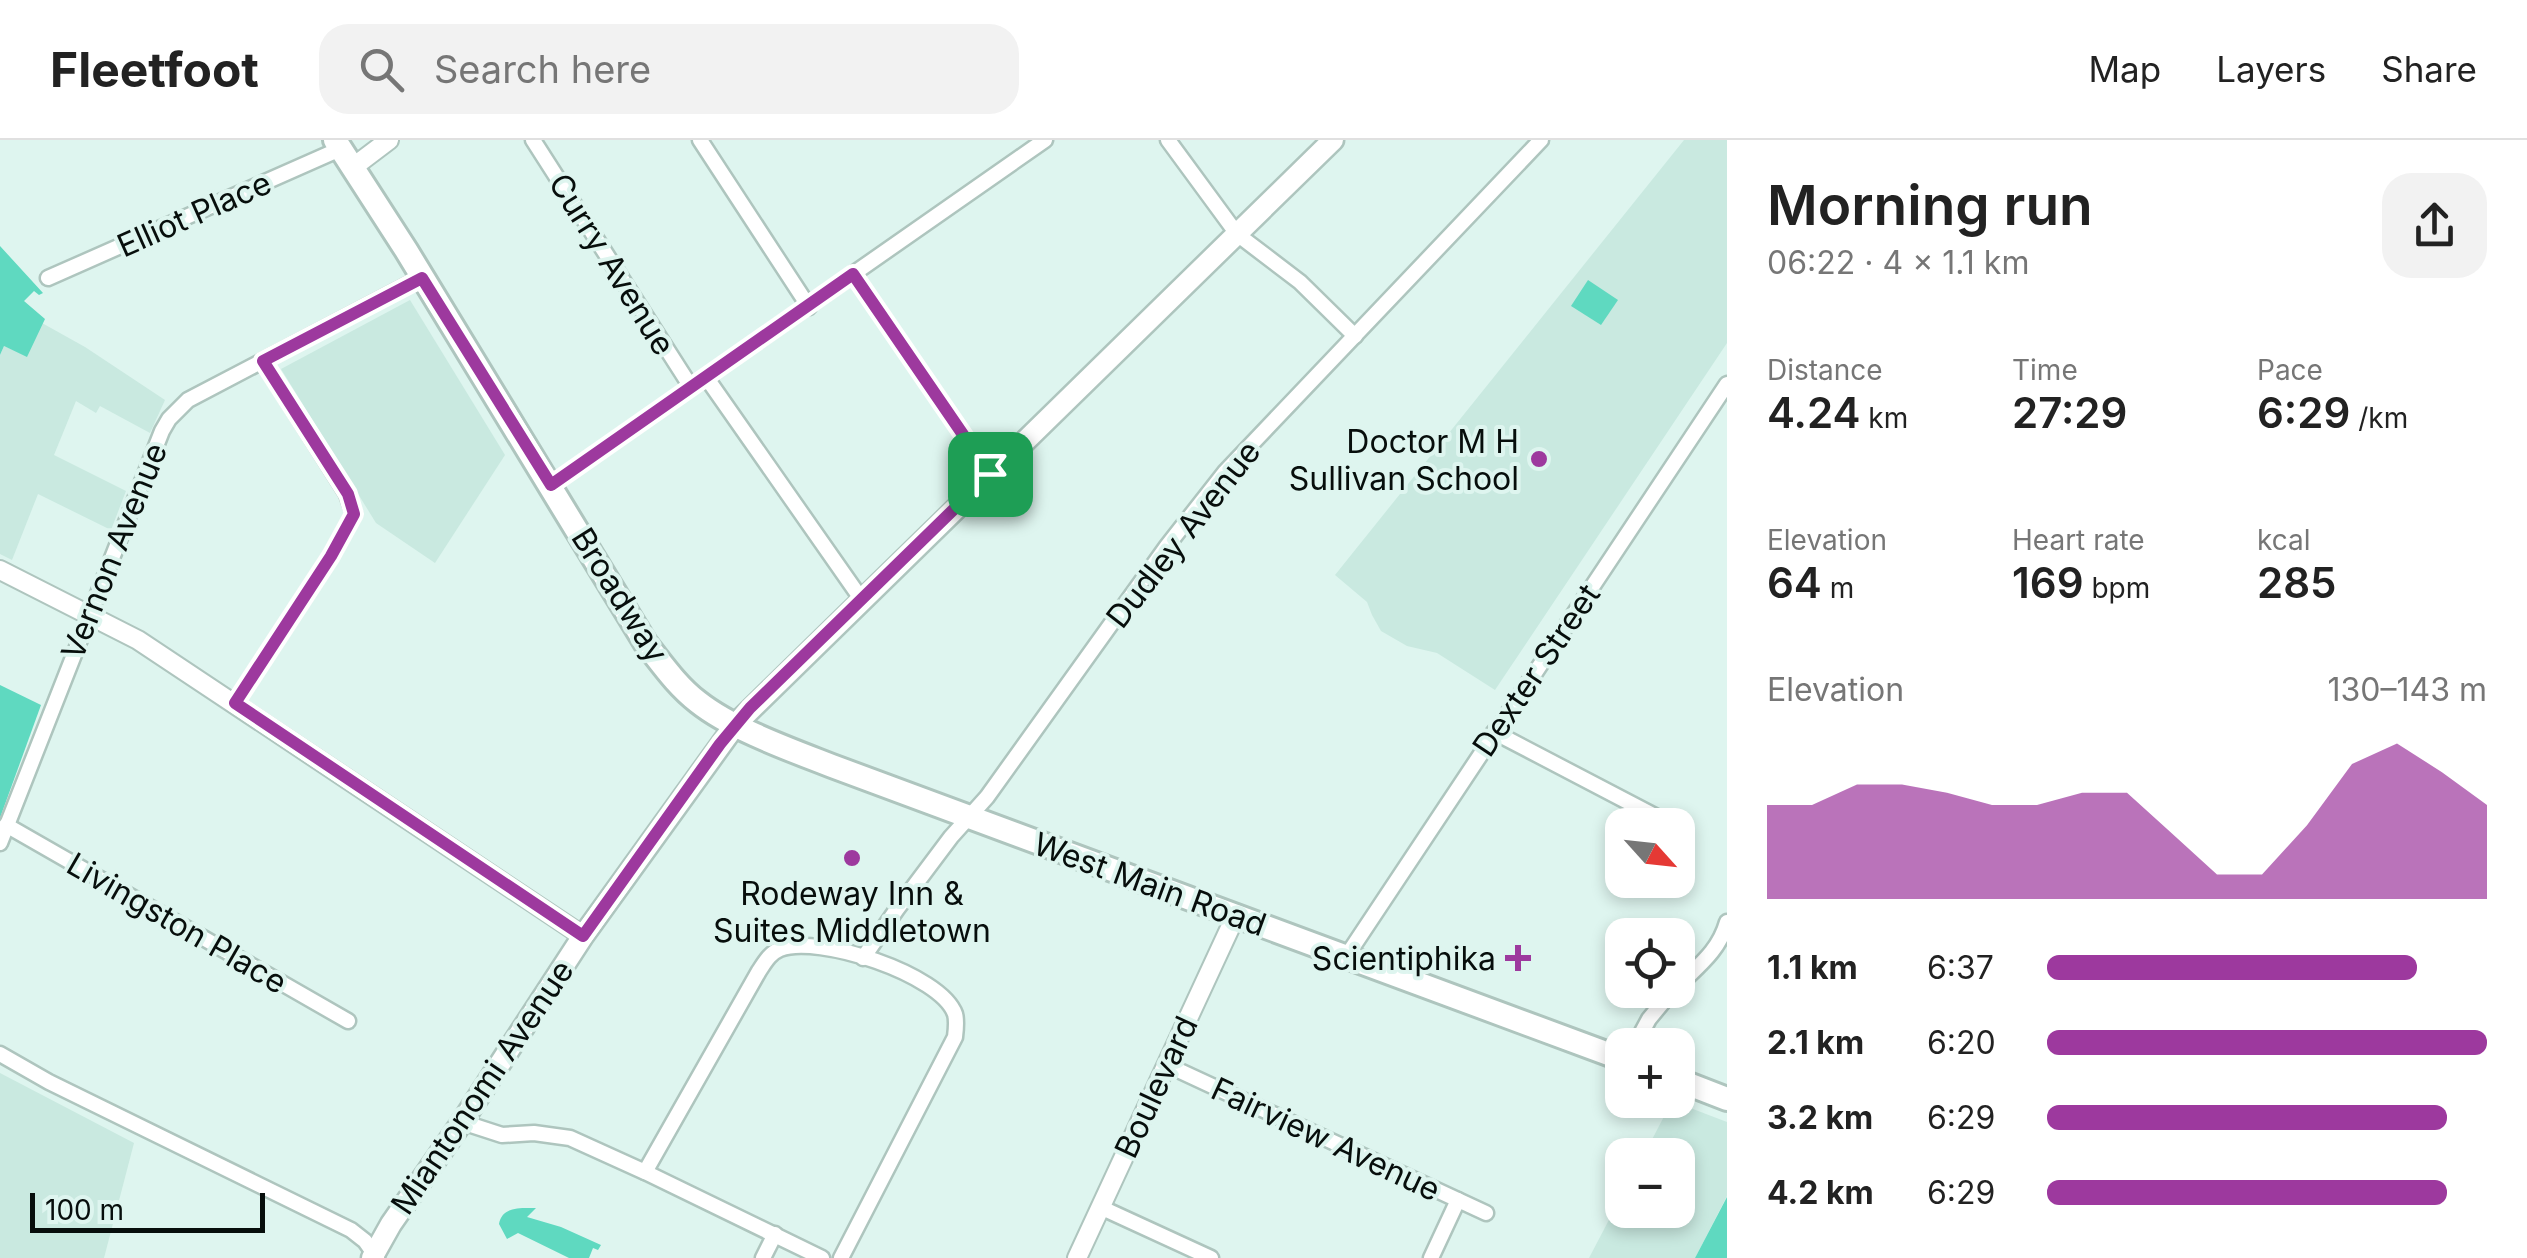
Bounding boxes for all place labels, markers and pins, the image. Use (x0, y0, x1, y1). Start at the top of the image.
place label: Doctor M H Sullivan School (1289, 422, 1519, 498)
pin (948, 432, 1033, 517)
marker: Doctor M H Sullivan School (1528, 448, 1550, 470)
marker: Rodeway Inn & Suites Middletown (841, 847, 863, 869)
place label: Rodeway Inn & Suites Middletown (713, 874, 991, 950)
place label: Scientiphika (1312, 939, 1496, 978)
marker: Scientiphika (1505, 945, 1531, 971)

